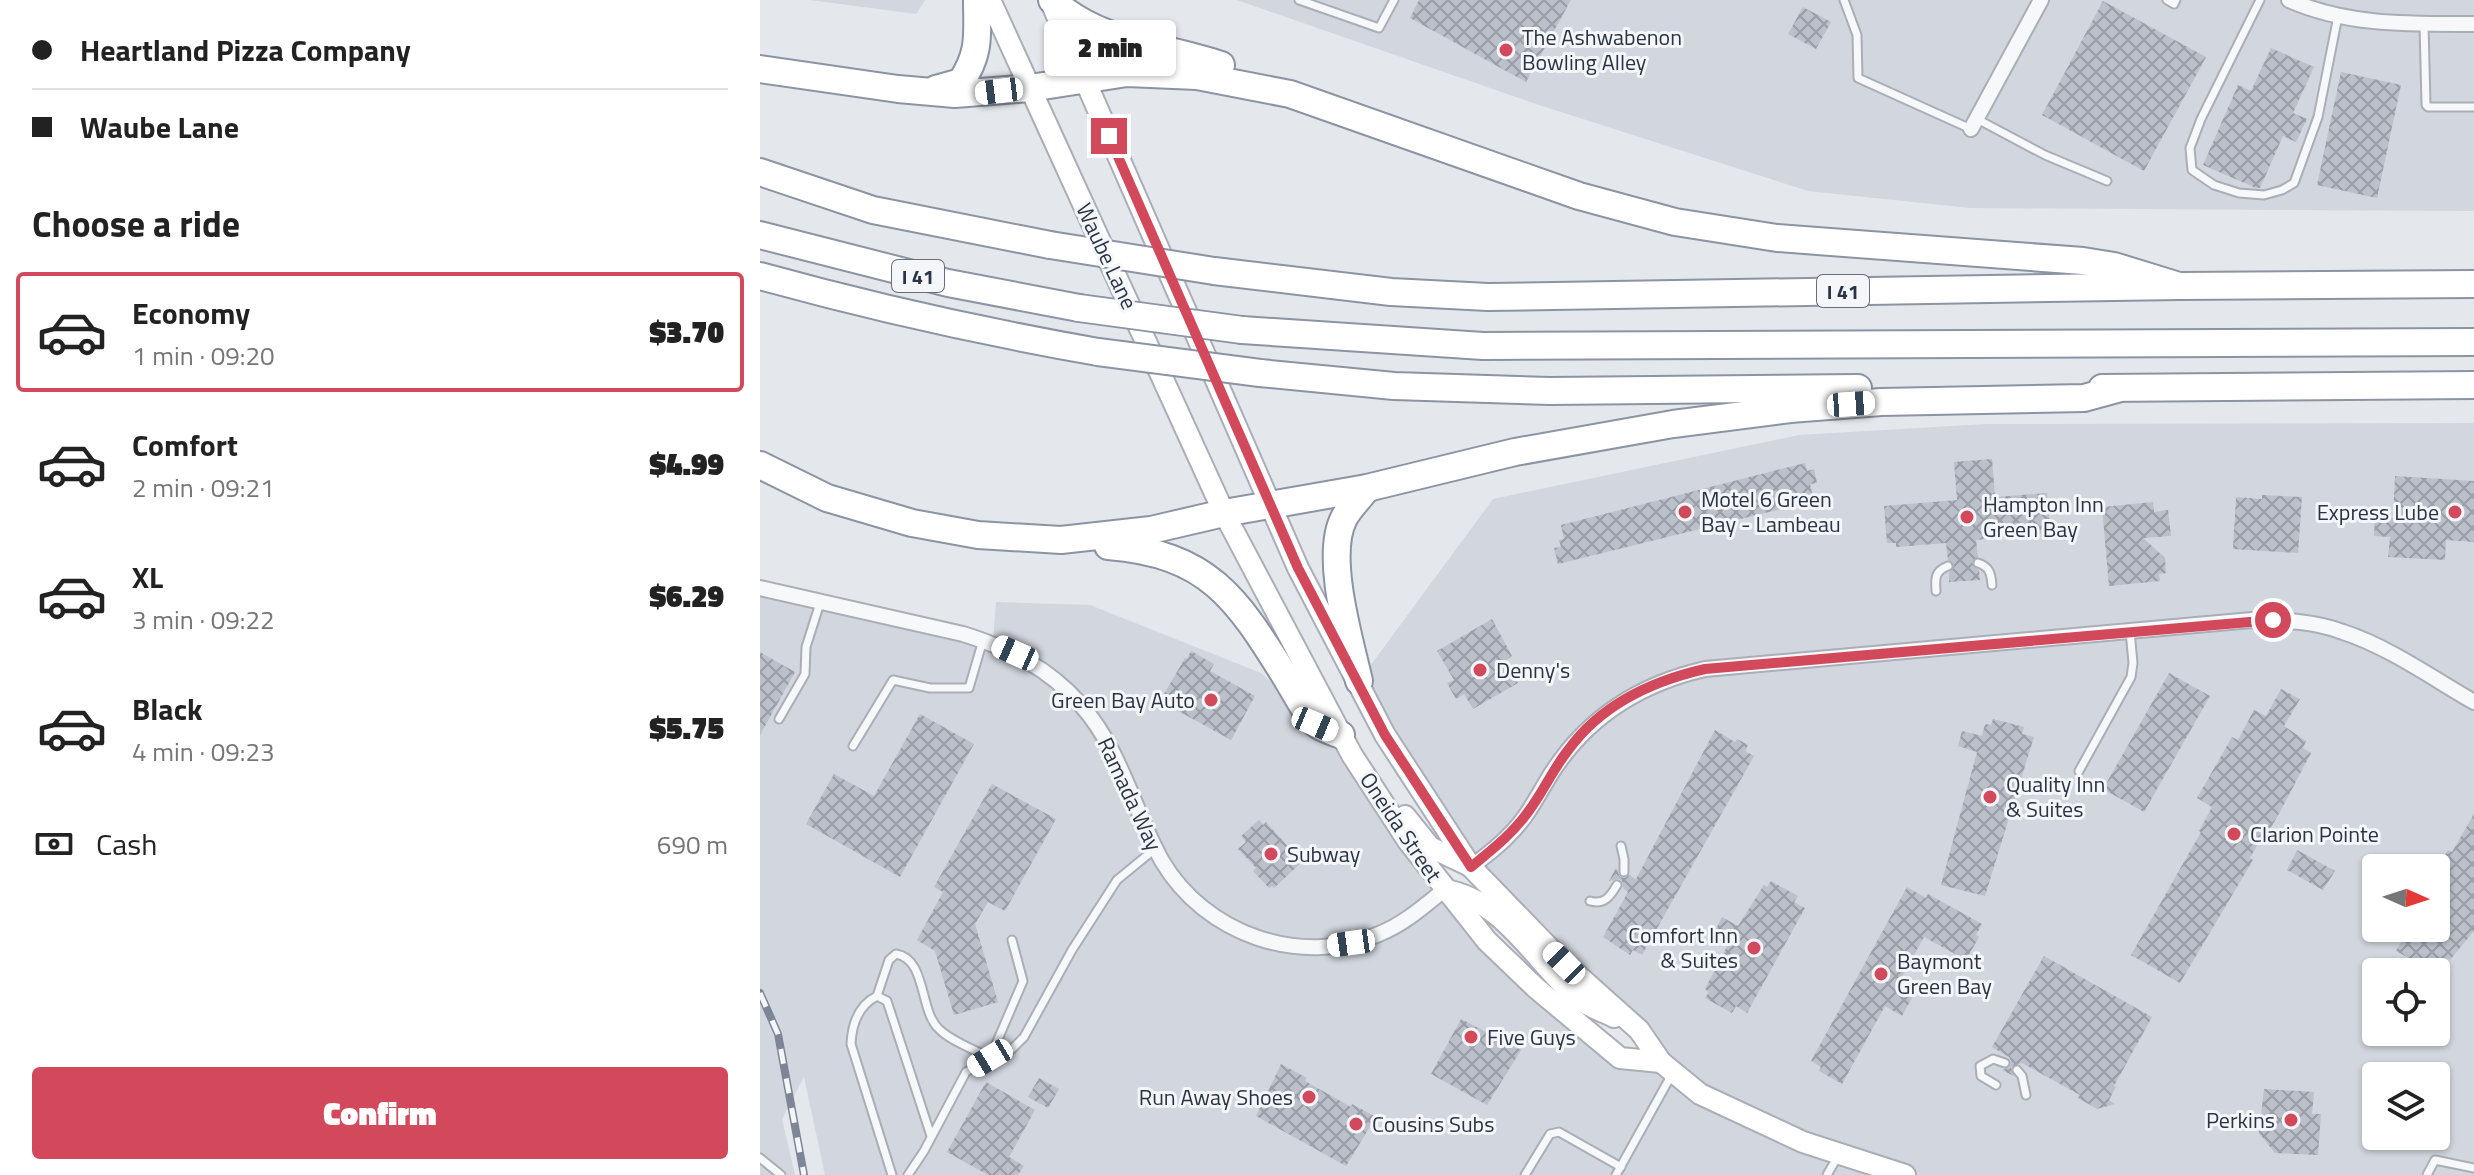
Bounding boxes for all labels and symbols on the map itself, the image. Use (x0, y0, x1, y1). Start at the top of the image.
callout: 2 min (1043, 20, 1175, 76)
place label: The Ashwabenon Bowling Alley (1522, 20, 1682, 79)
marker: The Ashwabenon Bowling Alley (1497, 41, 1515, 59)
car (974, 76, 1024, 106)
route end (1091, 118, 1127, 154)
street label: Waube Lane (1068, 197, 1146, 315)
road number: I 41 (892, 260, 944, 292)
road number: I 41 (1817, 275, 1869, 307)
car (1826, 390, 1876, 418)
place label: Motel 6 Green Bay - Lambeau (1701, 482, 1841, 541)
place label: Hampton Inn Green Bay (1983, 487, 2104, 546)
place label: Express Lube (2317, 495, 2439, 529)
marker: Motel 6 Green Bay - Lambeau (1676, 503, 1694, 521)
marker: Express Lube (2446, 503, 2464, 521)
marker: Hampton Inn Green Bay (1958, 508, 1976, 526)
route start (2255, 602, 2291, 638)
car (988, 632, 1042, 674)
place label: Denny's (1496, 653, 1570, 687)
marker: Denny's (1471, 661, 1489, 679)
place label: Green Bay Auto (1051, 683, 1195, 717)
marker: Green Bay Auto (1202, 691, 1220, 709)
car (1288, 704, 1342, 744)
street label: Ramada Way (1089, 731, 1171, 857)
street label: Oneida Street (1352, 765, 1451, 889)
place label: Quality Inn & Suites (2006, 767, 2105, 826)
marker: Quality Inn & Suites (1981, 788, 1999, 806)
place label: Clarion Pointe (2250, 817, 2379, 851)
marker: Clarion Pointe (2225, 825, 2243, 843)
place label: Subway (1287, 837, 1361, 871)
marker: Subway (1262, 845, 1280, 863)
north arrow (2362, 854, 2450, 942)
place label: Comfort Inn & Suites (1628, 918, 1738, 977)
car (1326, 928, 1376, 958)
car (1539, 938, 1589, 988)
marker: Comfort Inn & Suites (1745, 939, 1763, 957)
place label: Baymont Green Bay (1897, 944, 1992, 1003)
marker: Baymont Green Bay (1872, 965, 1890, 983)
place label: Five Guys (1487, 1020, 1576, 1054)
marker: Five Guys (1462, 1028, 1480, 1046)
car (963, 1035, 1017, 1081)
place label: Run Away Shoes (1139, 1080, 1293, 1114)
marker: Run Away Shoes (1300, 1088, 1318, 1106)
place label: Perkins (2206, 1103, 2275, 1137)
place label: Cousins Subs (1372, 1107, 1494, 1141)
marker: Perkins (2282, 1111, 2300, 1129)
marker: Cousins Subs (1347, 1115, 1365, 1133)

